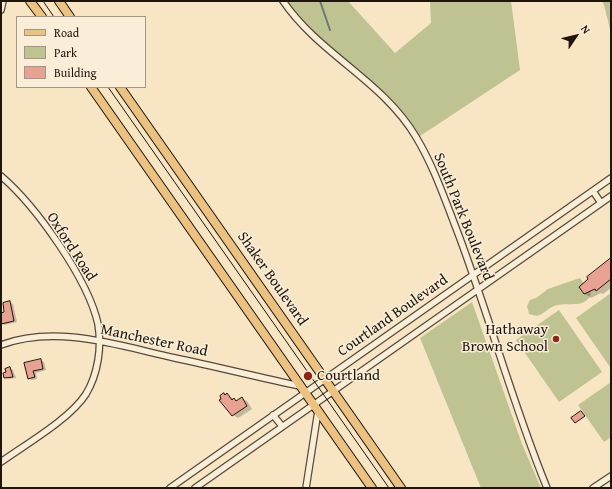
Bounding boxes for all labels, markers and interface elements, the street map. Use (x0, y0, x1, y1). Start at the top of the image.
legend (16, 16, 146, 88)
north arrow (556, 16, 596, 56)
text: N (577, 22, 594, 37)
text: Road (54, 24, 79, 41)
text: Park (54, 44, 77, 61)
text: Building (54, 64, 97, 81)
street label: South Park Boulevard (429, 150, 497, 284)
street label: Oxford Road (42, 209, 100, 285)
street label: Shaker Boulevard (233, 229, 311, 329)
street label: Courtland Boulevard (334, 271, 452, 361)
street label: Manchester Road (99, 321, 209, 361)
place label: Hathaway Brown School (462, 321, 548, 356)
marker: Hathaway Brown School (551, 334, 561, 344)
place label: Courtland (317, 367, 380, 385)
marker: Courtland (302, 370, 314, 382)

